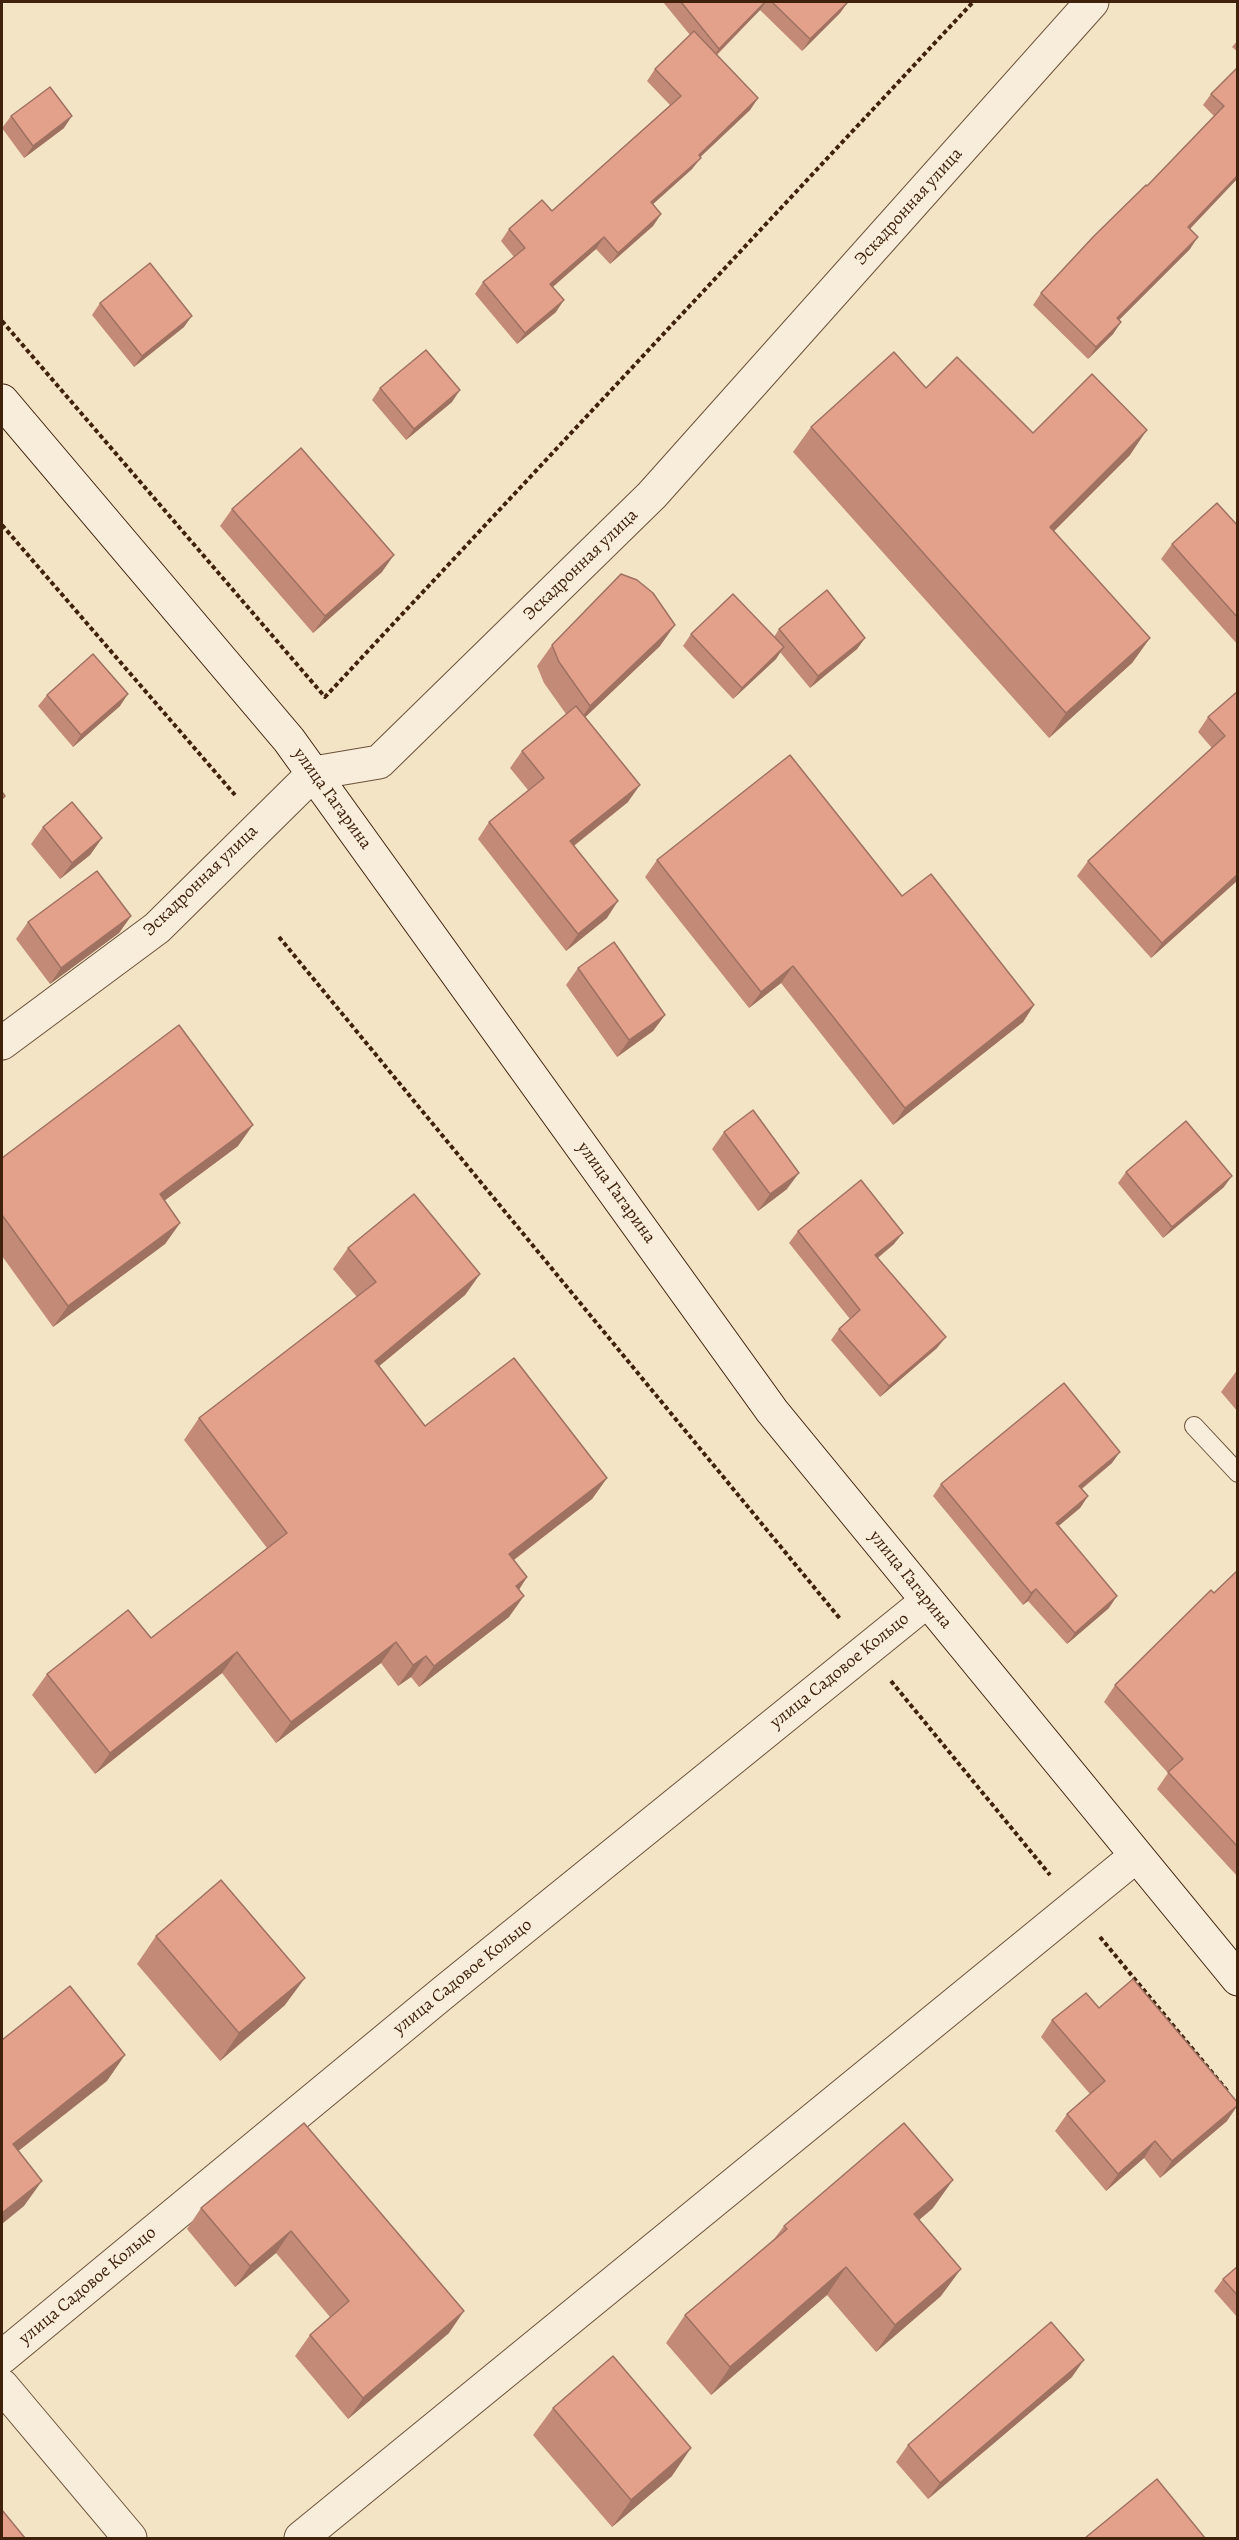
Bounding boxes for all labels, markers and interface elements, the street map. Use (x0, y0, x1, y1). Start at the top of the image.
street label: Эскадронная улица (850, 144, 968, 270)
street label: Эскадронная улица (519, 505, 643, 625)
street label: улица Гагарина (288, 744, 376, 854)
street label: Эскадронная улица (139, 821, 263, 941)
street label: улица Гагарина (572, 1138, 660, 1248)
street label: улица Гагарина (864, 1526, 956, 1634)
street label: улица Садовое Кольцо (766, 1608, 914, 1734)
street label: улица Садовое Кольцо (389, 1914, 537, 2040)
street label: улица Садовое Кольцо (15, 2222, 161, 2350)

